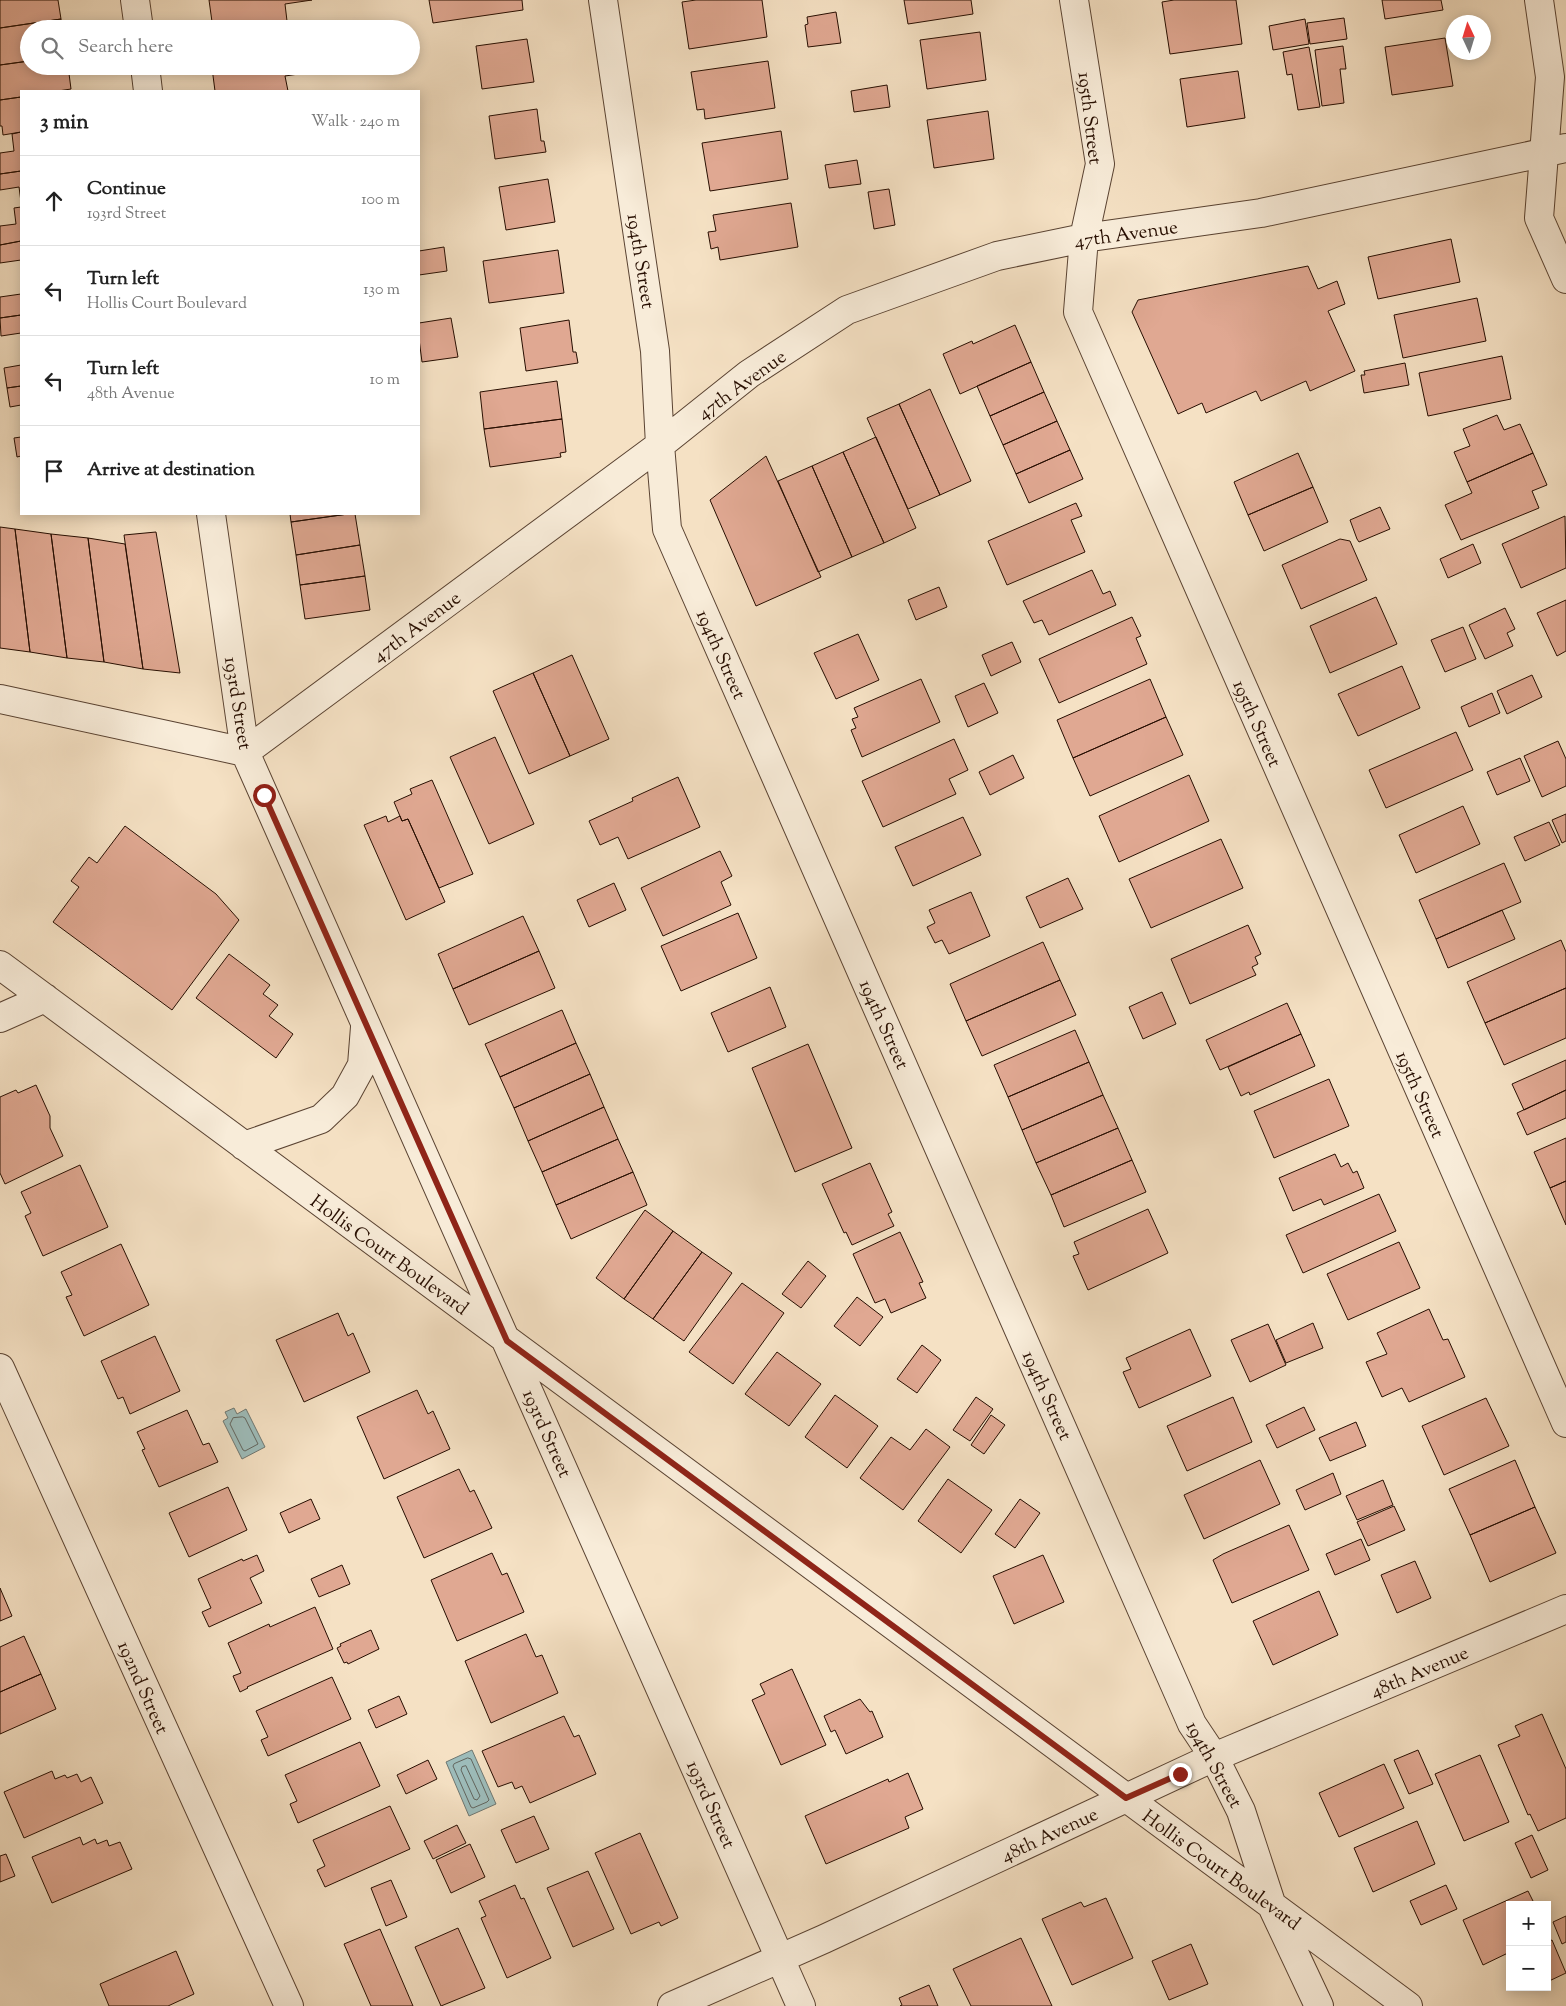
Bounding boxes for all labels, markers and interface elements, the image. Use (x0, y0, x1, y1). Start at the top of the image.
north arrow (1446, 15, 1491, 60)
search box (20, 20, 420, 75)
icon: search (38, 34, 66, 62)
text: Search here (78, 34, 173, 61)
street label: 195th Street (1069, 71, 1108, 167)
text: 3 min (40, 108, 89, 138)
text: Walk · 240 m (311, 111, 400, 134)
text: Continue (87, 176, 166, 203)
icon: ahead (40, 187, 68, 215)
text: 100 m (361, 189, 400, 212)
text: 193rd Street (87, 203, 166, 226)
street label: 194th Street (619, 212, 660, 311)
street label: 47th Avenue (1073, 215, 1180, 256)
text: Turn left (87, 266, 159, 293)
icon: left (40, 277, 68, 305)
text: 130 m (363, 279, 400, 302)
text: Hollis Court Boulevard (87, 293, 247, 316)
street label: 47th Avenue (692, 344, 793, 428)
text: Turn left (87, 356, 159, 383)
icon: left (40, 367, 68, 395)
text: 10 m (370, 369, 400, 392)
text: 48th Avenue (87, 383, 175, 406)
icon: arrive (40, 457, 68, 485)
text: Arrive at destination (87, 457, 255, 484)
street label: 47th Avenue (368, 586, 467, 670)
street label: 194th Street (688, 606, 752, 705)
street label: 193rd Street (216, 655, 257, 752)
street label: 195th Street (1224, 676, 1287, 772)
route start (253, 784, 276, 807)
street label: 194th Street (851, 976, 915, 1075)
street label: 195th Street (1387, 1047, 1450, 1143)
street label: Hollis Court Boulevard (304, 1189, 473, 1323)
street label: 194th Street (1014, 1347, 1078, 1446)
street label: 193rd Street (514, 1386, 577, 1483)
street label: 192nd Street (109, 1637, 174, 1739)
street label: 48th Avenue (1367, 1640, 1473, 1706)
street label: 194th Street (1178, 1717, 1248, 1814)
street label: 193rd Street (678, 1757, 741, 1854)
route end (1169, 1763, 1192, 1786)
street label: 48th Avenue (997, 1802, 1103, 1871)
street label: Hollis Court Boulevard (1136, 1804, 1305, 1938)
map controls (1506, 1901, 1551, 1991)
button: + (1506, 1901, 1551, 1946)
button: − (1506, 1946, 1551, 1991)

